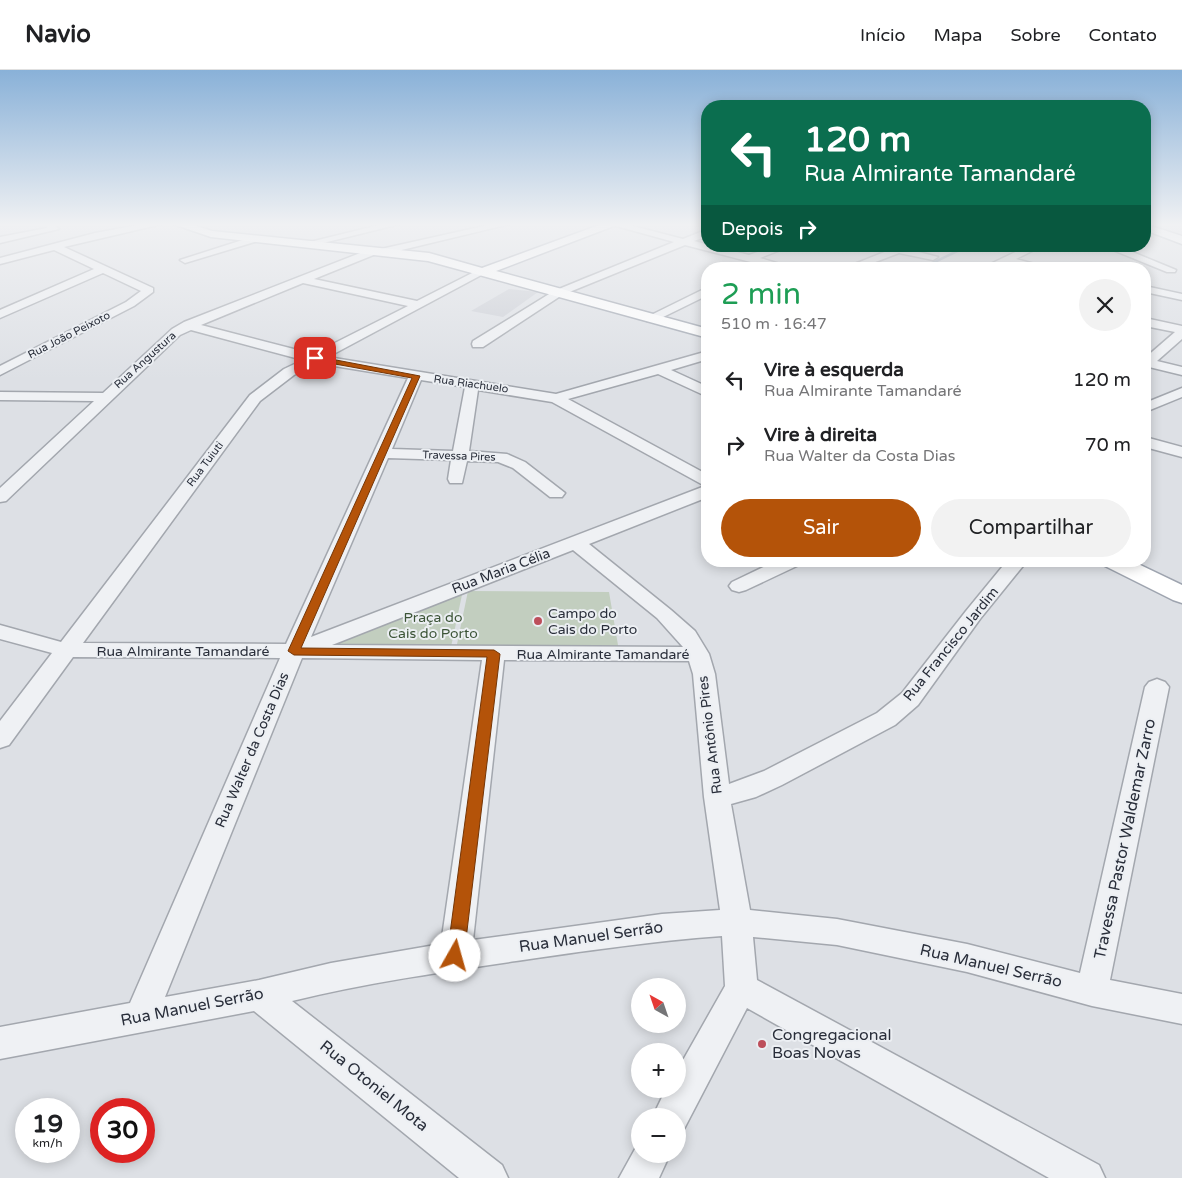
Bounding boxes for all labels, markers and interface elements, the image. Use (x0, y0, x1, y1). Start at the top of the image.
text: Navio (25, 20, 91, 49)
text: Início (860, 24, 905, 46)
text: Mapa (933, 24, 982, 46)
text: Sobre (1010, 24, 1061, 46)
text: Contato (1089, 24, 1157, 46)
text: 120 m (804, 119, 911, 161)
icon: left (721, 120, 786, 185)
text: Rua Almirante Tamandaré (804, 161, 1076, 187)
icon: right (793, 215, 821, 243)
text: Depois (721, 218, 783, 240)
text: 2 min (721, 276, 801, 313)
button: close (1079, 279, 1131, 331)
street label: Rua João Peixoto (26, 309, 113, 361)
text: 510 m · 16:47 (721, 314, 827, 334)
street label: Rua Angustura (111, 329, 179, 391)
pin (294, 337, 336, 379)
icon: arrive (301, 344, 329, 372)
text: Vire à esquerda (764, 359, 904, 381)
icon: left (721, 366, 749, 394)
text: 120 m (1073, 369, 1131, 391)
street label: Rua Riachuelo (433, 372, 509, 396)
text: Rua Almirante Tamandaré (764, 381, 962, 401)
text: Vire à direita (764, 424, 877, 446)
icon: right (721, 431, 749, 459)
text: 70 m (1085, 434, 1131, 456)
street label: Rua Tuiuti (184, 439, 226, 489)
text: Rua Walter da Costa Dias (764, 446, 955, 466)
street label: Travessa Pires (422, 448, 496, 464)
button: Sair (721, 499, 921, 557)
button: Compartilhar (931, 499, 1131, 557)
street label: Rua Maria Célia (449, 544, 553, 598)
street label: Rua Francisco Jardim (900, 584, 1002, 704)
place label: Campo do Cais do Porto (548, 605, 637, 638)
park label: Praça do Cais do Porto (388, 609, 478, 642)
marker: Campo do Cais do Porto (532, 615, 544, 627)
street label: Rua Almirante Tamandaré (97, 643, 270, 660)
street label: Rua Almirante Tamandaré (517, 646, 690, 663)
street label: Rua Walter da Costa Dias (211, 669, 293, 830)
street label: Rua Antônio Pires (694, 675, 726, 795)
street label: Travessa Pastor Waldemar Zarro (1090, 717, 1160, 961)
street label: Rua Manuel Serrão (518, 917, 664, 957)
position arrow (428, 929, 480, 981)
street label: Rua Manuel Serrão (918, 940, 1064, 992)
north arrow (631, 978, 686, 1032)
map controls (631, 978, 686, 1163)
street label: Rua Manuel Serrão (119, 983, 265, 1031)
place label: Congregacional Boas Novas (772, 1025, 891, 1063)
street label: Rua Otoniel Mota (316, 1036, 432, 1136)
marker: Congregacional Boas Novas (756, 1038, 768, 1050)
button: + (631, 1043, 686, 1098)
speed limit sign: 30 (90, 1098, 155, 1163)
button: − (631, 1108, 686, 1163)
text: 19 (32, 1109, 63, 1139)
text: km/h (32, 1136, 63, 1150)

